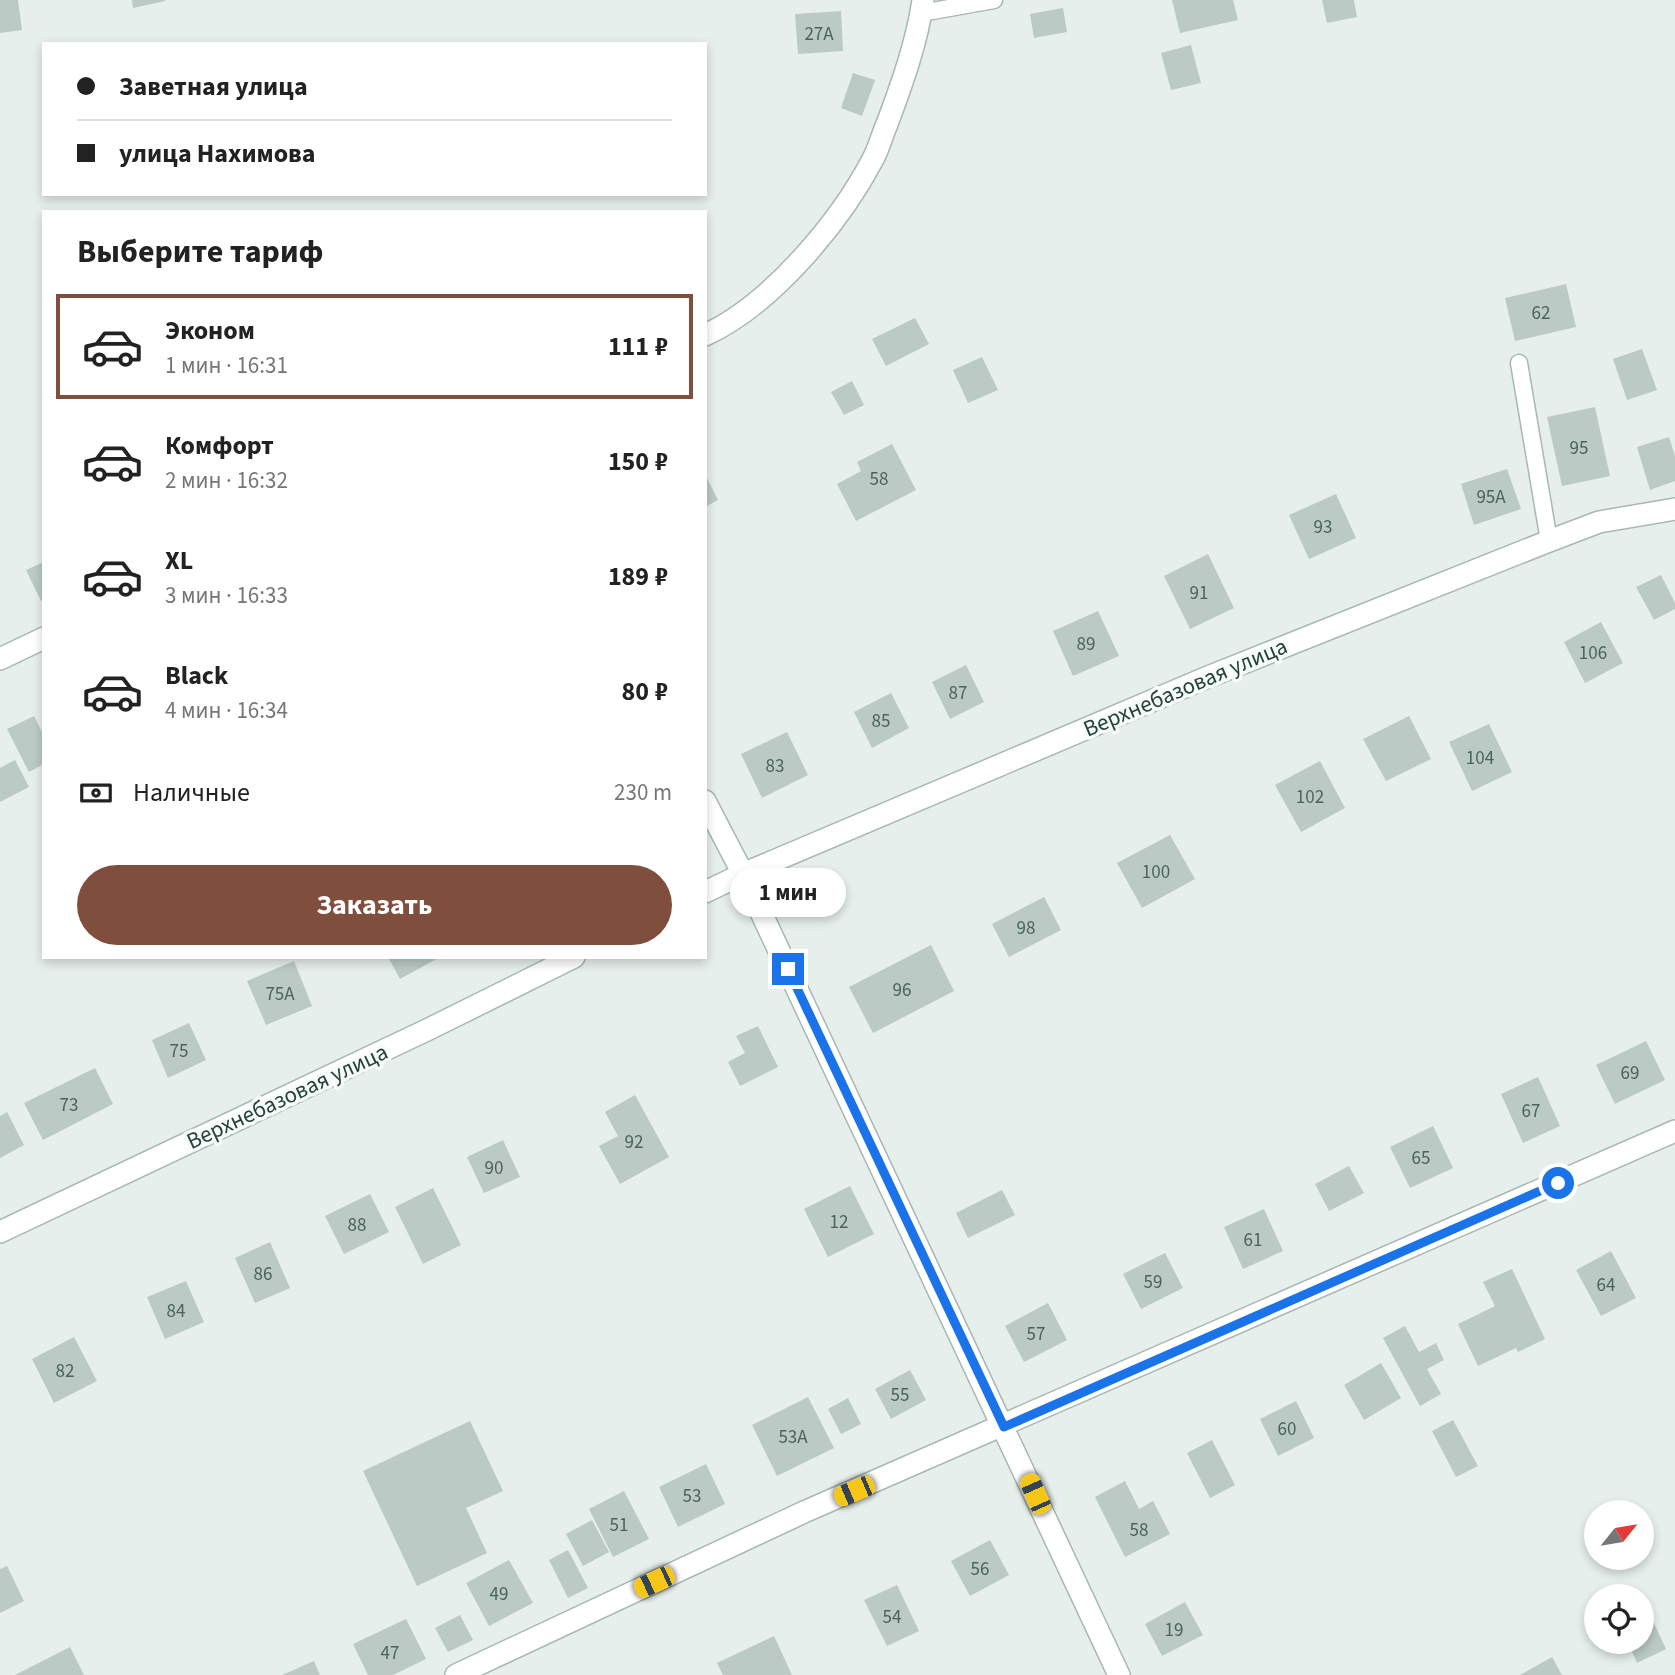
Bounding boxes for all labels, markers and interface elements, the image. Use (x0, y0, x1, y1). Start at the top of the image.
house number: 27А (804, 21, 834, 48)
text: Заветная улица (119, 68, 308, 105)
text: улица Нахимова (119, 135, 316, 172)
text: Выберите тариф (77, 229, 324, 275)
house number: 62 (1532, 300, 1550, 327)
text: Эконом (165, 312, 255, 349)
icon: car (81, 315, 144, 378)
text: 111 ₽ (608, 328, 668, 365)
text: 1 мин · 16:31 (165, 349, 288, 382)
text: Комфорт (165, 427, 274, 464)
icon: car (81, 430, 144, 493)
house number: 95 (1570, 435, 1588, 462)
text: 150 ₽ (608, 443, 668, 480)
text: 2 мин · 16:32 (165, 464, 288, 497)
house number: 58 (870, 466, 888, 493)
house number: 95А (1476, 484, 1506, 511)
house number: 93 (1314, 514, 1332, 541)
text: XL (165, 542, 193, 579)
icon: car (81, 545, 144, 608)
text: 189 ₽ (608, 558, 668, 595)
text: 3 мин · 16:33 (165, 579, 288, 612)
house number: 91 (1190, 580, 1208, 607)
street label: Верхнебазовая улица (1078, 630, 1292, 745)
house number: 89 (1077, 631, 1095, 658)
house number: 106 (1579, 640, 1607, 667)
text: Black (165, 657, 228, 694)
icon: car (81, 660, 144, 723)
text: 80 ₽ (622, 673, 668, 710)
house number: 87 (949, 680, 967, 707)
text: 4 мин · 16:34 (165, 694, 288, 727)
house number: 85 (872, 708, 890, 735)
house number: 104 (1466, 745, 1494, 772)
house number: 83 (766, 753, 784, 780)
icon: cash (77, 774, 115, 812)
text: Наличные (133, 774, 250, 811)
text: 230 m (614, 776, 672, 809)
house number: 102 (1296, 784, 1324, 811)
house number: 100 (1142, 859, 1170, 886)
button: Заказать (77, 865, 672, 945)
callout: 1 мин (730, 867, 846, 916)
text: 1 мин (759, 876, 817, 909)
house number: 98 (1017, 915, 1035, 942)
route end (772, 953, 804, 985)
house number: 96 (893, 977, 911, 1004)
house number: 75А (265, 981, 295, 1008)
street label: Верхнебазовая улица (181, 1035, 393, 1158)
house number: 75 (170, 1038, 188, 1065)
house number: 69 (1621, 1060, 1639, 1087)
house number: 73 (60, 1092, 78, 1119)
house number: 67 (1522, 1098, 1540, 1125)
house number: 92 (625, 1129, 643, 1156)
house number: 65 (1412, 1145, 1430, 1172)
house number: 90 (485, 1155, 503, 1182)
route start (1542, 1167, 1574, 1199)
house number: 12 (830, 1209, 848, 1236)
house number: 88 (348, 1212, 366, 1239)
house number: 61 (1244, 1227, 1262, 1254)
house number: 86 (254, 1261, 272, 1288)
house number: 59 (1144, 1269, 1162, 1296)
house number: 64 (1597, 1272, 1615, 1299)
house number: 84 (167, 1298, 185, 1325)
house number: 57 (1027, 1321, 1045, 1348)
house number: 82 (56, 1358, 74, 1385)
house number: 55 (891, 1382, 909, 1409)
house number: 60 (1278, 1416, 1296, 1443)
house number: 53А (778, 1424, 808, 1451)
car (1017, 1471, 1054, 1517)
car (831, 1473, 878, 1509)
house number: 53 (683, 1483, 701, 1510)
north arrow (1584, 1500, 1654, 1570)
map controls (1584, 1500, 1654, 1654)
house number: 51 (610, 1512, 628, 1539)
house number: 58 (1130, 1517, 1148, 1544)
house number: 56 (971, 1556, 989, 1583)
car (631, 1564, 678, 1600)
house number: 49 (490, 1581, 508, 1608)
button: locate (1584, 1584, 1654, 1654)
house number: 54 (883, 1604, 901, 1631)
house number: 19 (1165, 1617, 1183, 1644)
house number: 47 (381, 1640, 399, 1667)

